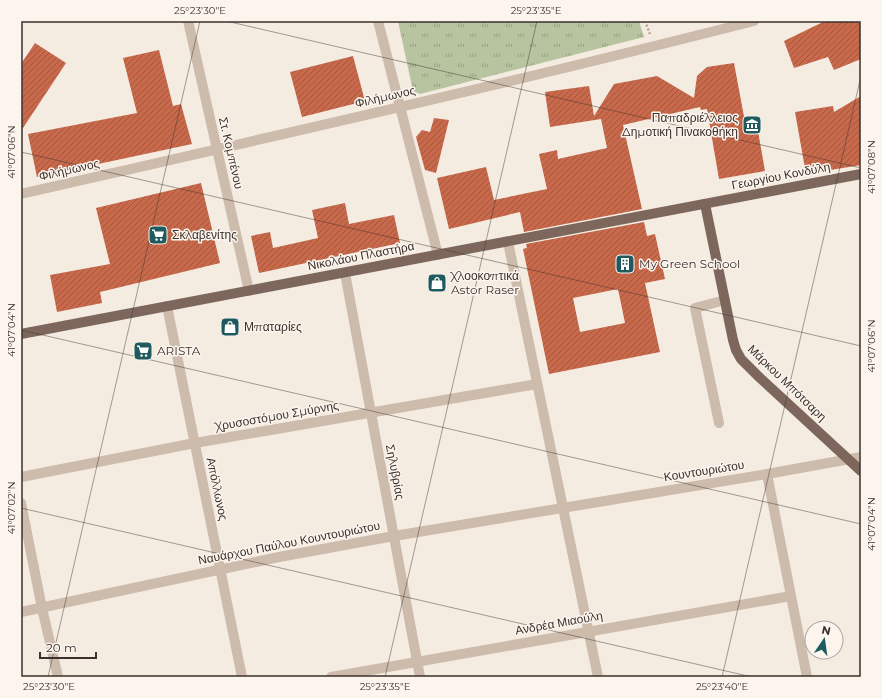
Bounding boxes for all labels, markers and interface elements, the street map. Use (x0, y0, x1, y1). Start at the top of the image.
text: 25°23'30"E (174, 4, 226, 17)
text: 25°23'35"E (511, 4, 562, 17)
street label: Φιλήμωνος (353, 82, 417, 111)
place label: Παπαδριέλλειος Δημοτική Πινακοθήκη (622, 110, 738, 139)
museum icon: Παπαδριέλλειος Δημοτική Πινακοθήκη (741, 114, 763, 136)
street label: Στ. Κομπένου (216, 116, 247, 190)
text: 41°07'06"N (5, 125, 18, 179)
text: 41°07'08"N (865, 140, 878, 194)
street label: Φιλήμωνος (37, 155, 101, 184)
street label: Γεωργίου Κονδύλη (730, 159, 831, 192)
supermarket icon: Σκλαβενίτης (147, 224, 169, 246)
place label: Σκλαβενίτης (172, 227, 237, 242)
street label: Νικολάου Πλαστήρα (306, 238, 416, 273)
building icon: My Green School (614, 253, 636, 275)
place label: My Green School (639, 256, 740, 271)
place label: Χλοοκοπτικά Astor Raser (449, 268, 519, 297)
shop icon: Χλοοκοπτικά Astor Raser (426, 272, 448, 294)
text: 41°07'04"N (5, 303, 18, 357)
shop icon: Μπαταρίες (219, 316, 241, 338)
place label: Μπαταρίες (244, 319, 302, 334)
text: 41°07'06"N (865, 319, 878, 373)
supermarket icon: ARISTA (132, 340, 154, 362)
street label: Μάρκου Μπότσαρη (745, 341, 830, 424)
place label: ARISTA (157, 343, 201, 358)
street label: Χρυσοστόμου Σμύρνης (212, 397, 340, 434)
street label: Σηλυβρίας (383, 443, 408, 501)
street label: Απόλλωνος (203, 456, 232, 522)
street label: Κουντουριώτου (663, 457, 745, 484)
text: 41°07'02"N (5, 481, 18, 535)
text: 41°07'04"N (865, 497, 878, 551)
street label: Ναυάρχου Παύλου Κουντουριώτου (197, 517, 381, 568)
street label: Ανδρέα Μιαούλη (514, 607, 604, 638)
north arrow (804, 620, 844, 660)
text: N (820, 622, 832, 638)
scale bar (40, 634, 96, 660)
text: 20 m (46, 640, 77, 655)
text: 25°23'30"E (23, 680, 75, 693)
text: 25°23'35"E (360, 680, 411, 693)
text: 25°23'40"E (696, 680, 748, 693)

